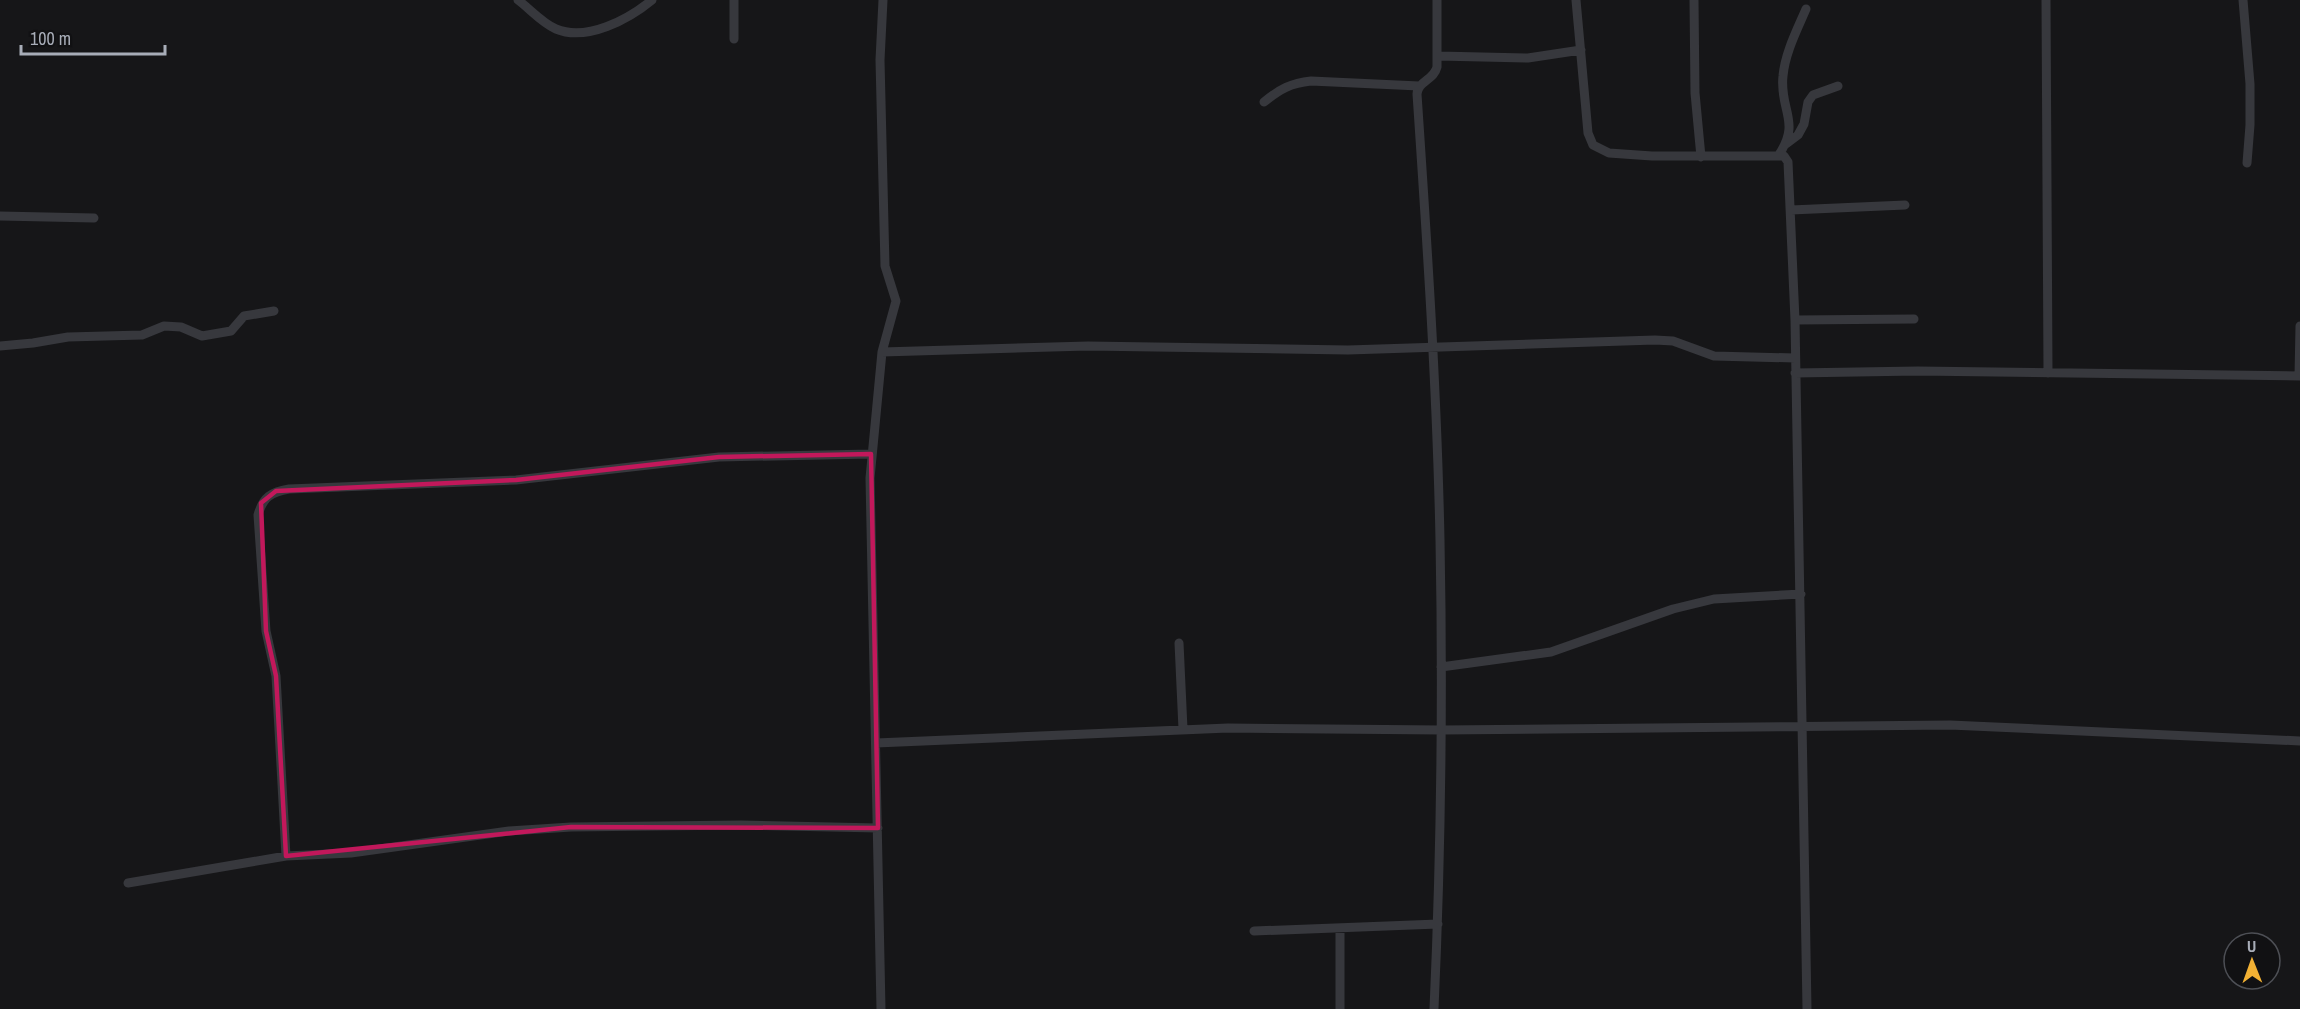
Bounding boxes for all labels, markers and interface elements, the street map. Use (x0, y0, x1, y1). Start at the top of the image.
scale bar (21, 18, 165, 56)
text: 100 m (30, 26, 71, 51)
north arrow (2222, 931, 2282, 991)
text: U (2247, 935, 2257, 957)

